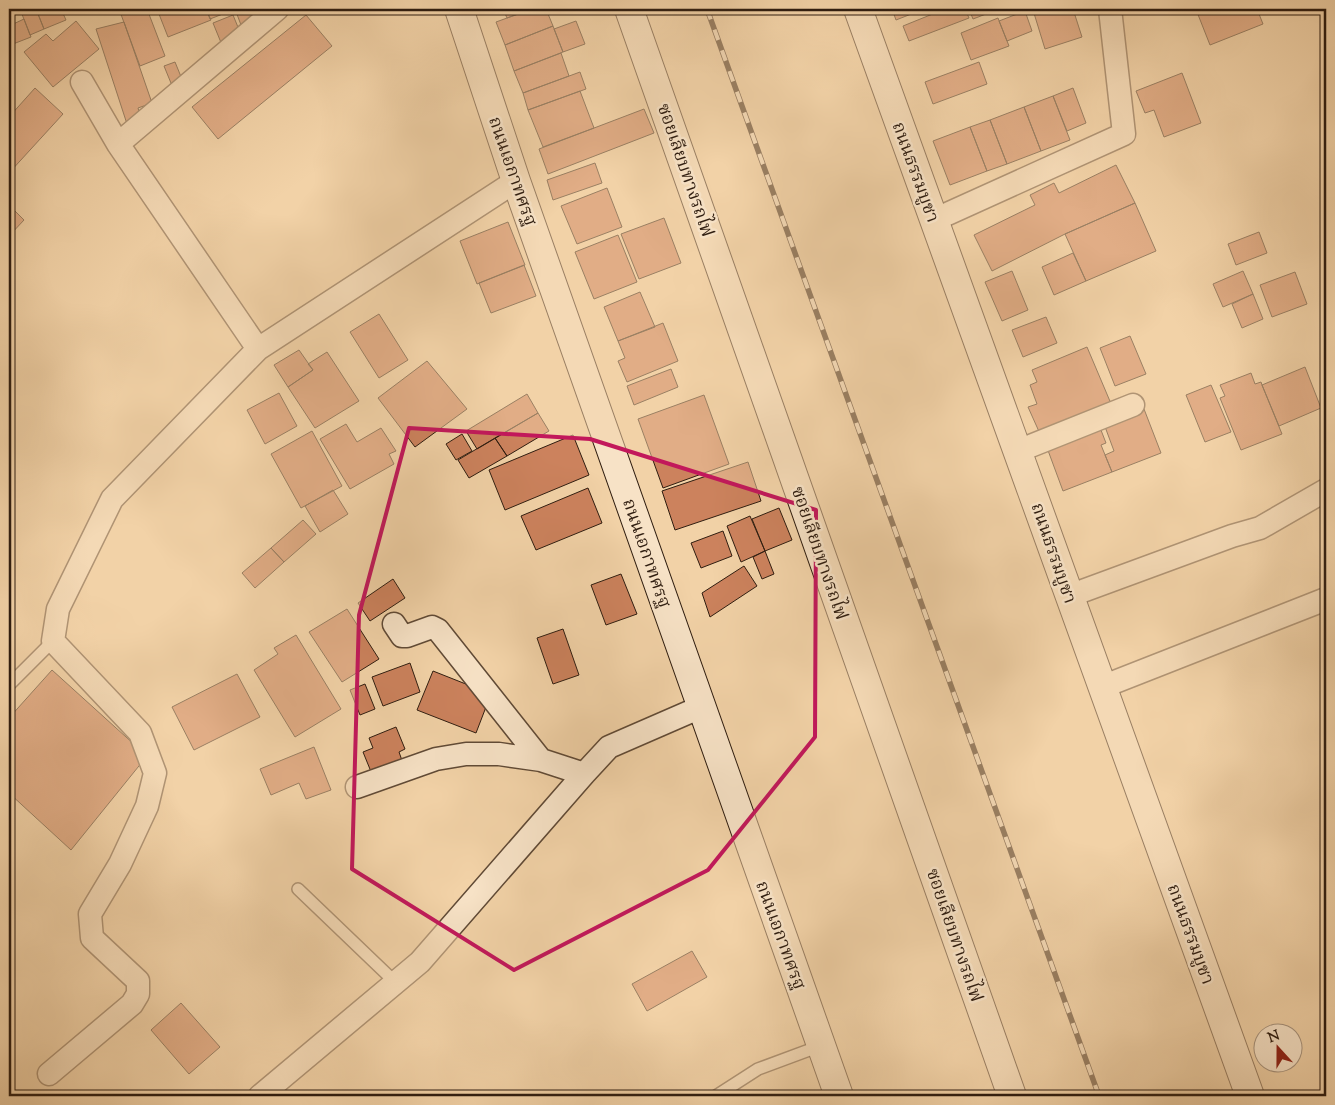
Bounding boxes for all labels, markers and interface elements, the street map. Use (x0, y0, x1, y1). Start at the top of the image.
street label: ซอยเลียบทางรถไฟ (649, 100, 720, 241)
street label: ถนนเอกาทศรฐ (480, 114, 542, 230)
street label: ถนนธรรมบูชา (884, 119, 944, 227)
street label: ซอยเลียบทางรถไฟ (783, 483, 854, 624)
street label: ถนนเอกาทศรฐ (614, 496, 676, 612)
street label: ถนนธรรมบูชา (1023, 500, 1082, 608)
street label: ซอยเลียบทางรถไฟ (918, 865, 989, 1006)
street label: ถนนเอกาทศรฐ (747, 878, 811, 994)
street label: ถนนธรรมบูชา (1159, 881, 1219, 989)
north arrow (1252, 1022, 1302, 1072)
text: N (1265, 1026, 1283, 1049)

